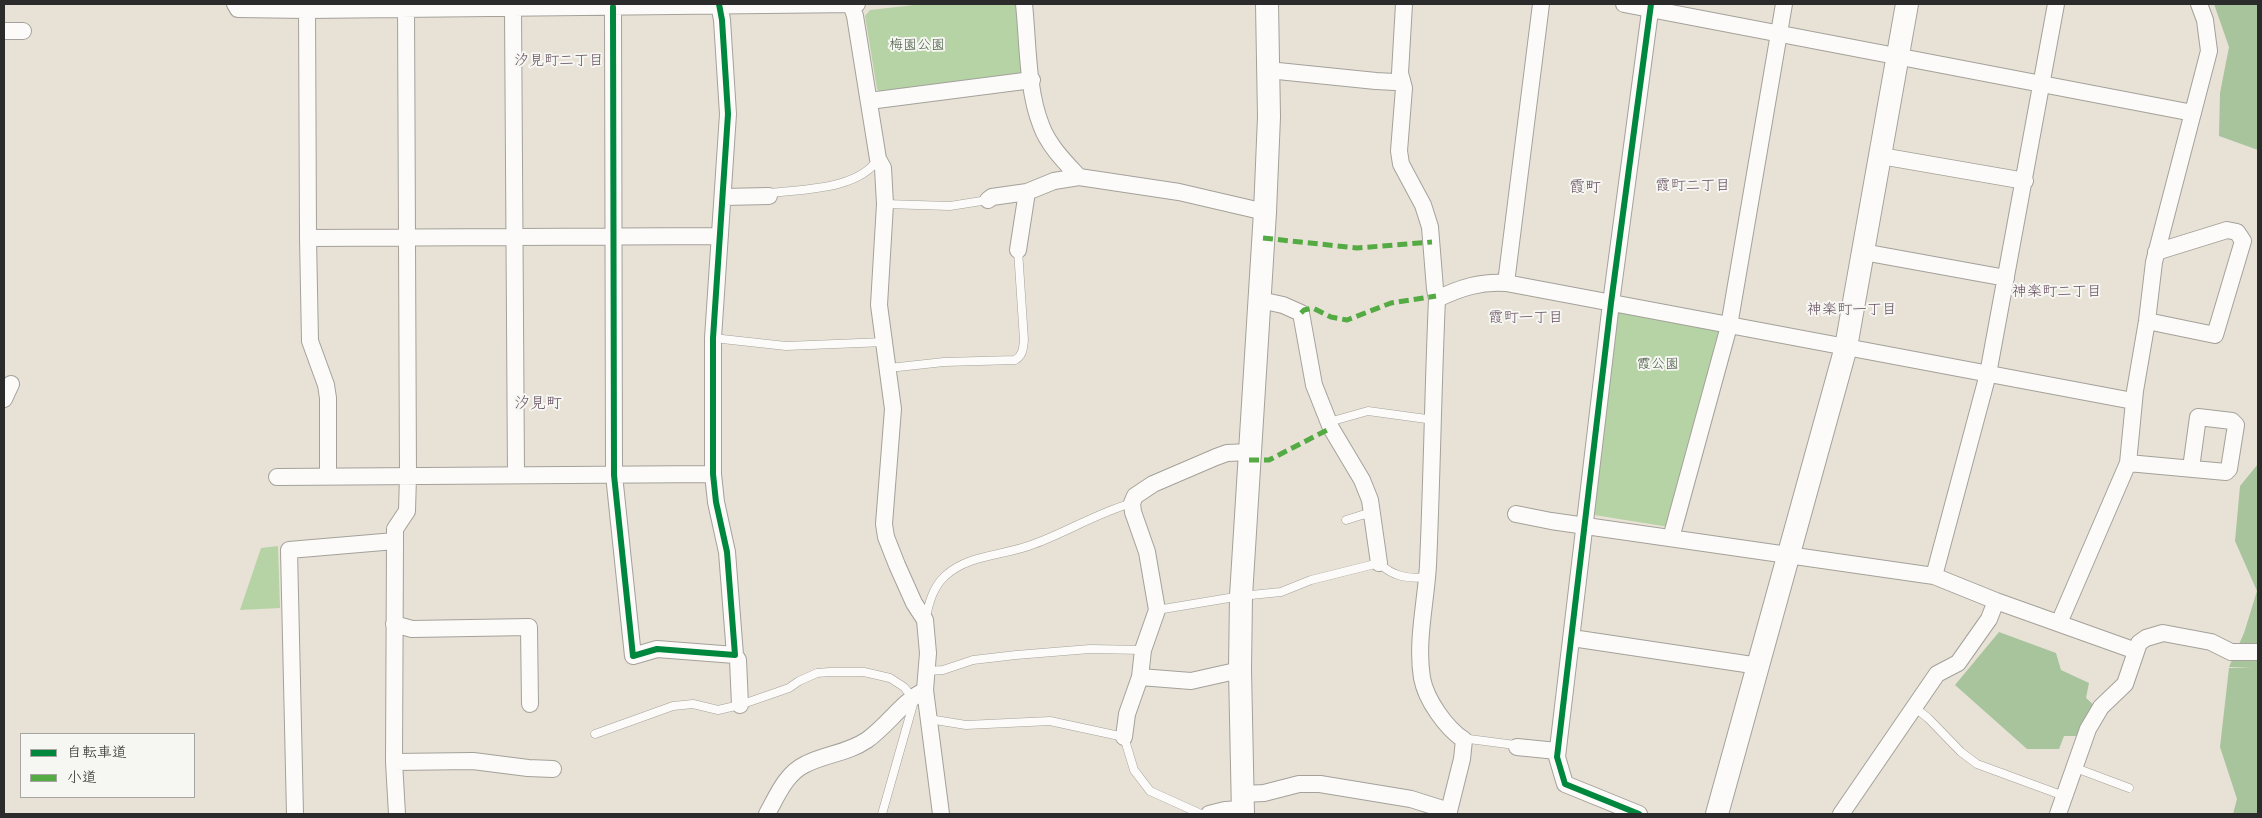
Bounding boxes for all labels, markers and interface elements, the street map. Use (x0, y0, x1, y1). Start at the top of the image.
park label: 梅園公園 (889, 39, 945, 55)
district label: 汐見町二丁目 (514, 53, 604, 71)
district label: 霞町二丁目 (1656, 178, 1730, 196)
district label: 霞町 (1569, 179, 1601, 199)
district label: 神楽町二丁目 (2012, 284, 2102, 302)
district label: 神楽町一丁目 (1807, 302, 1897, 320)
district label: 霞町一丁目 (1489, 310, 1563, 328)
park label: 霞公園 (1637, 358, 1679, 374)
district label: 汐見町 (514, 395, 562, 415)
legend (20, 733, 195, 798)
text: 自転車道 (67, 741, 127, 765)
text: 小道 (67, 766, 97, 790)

